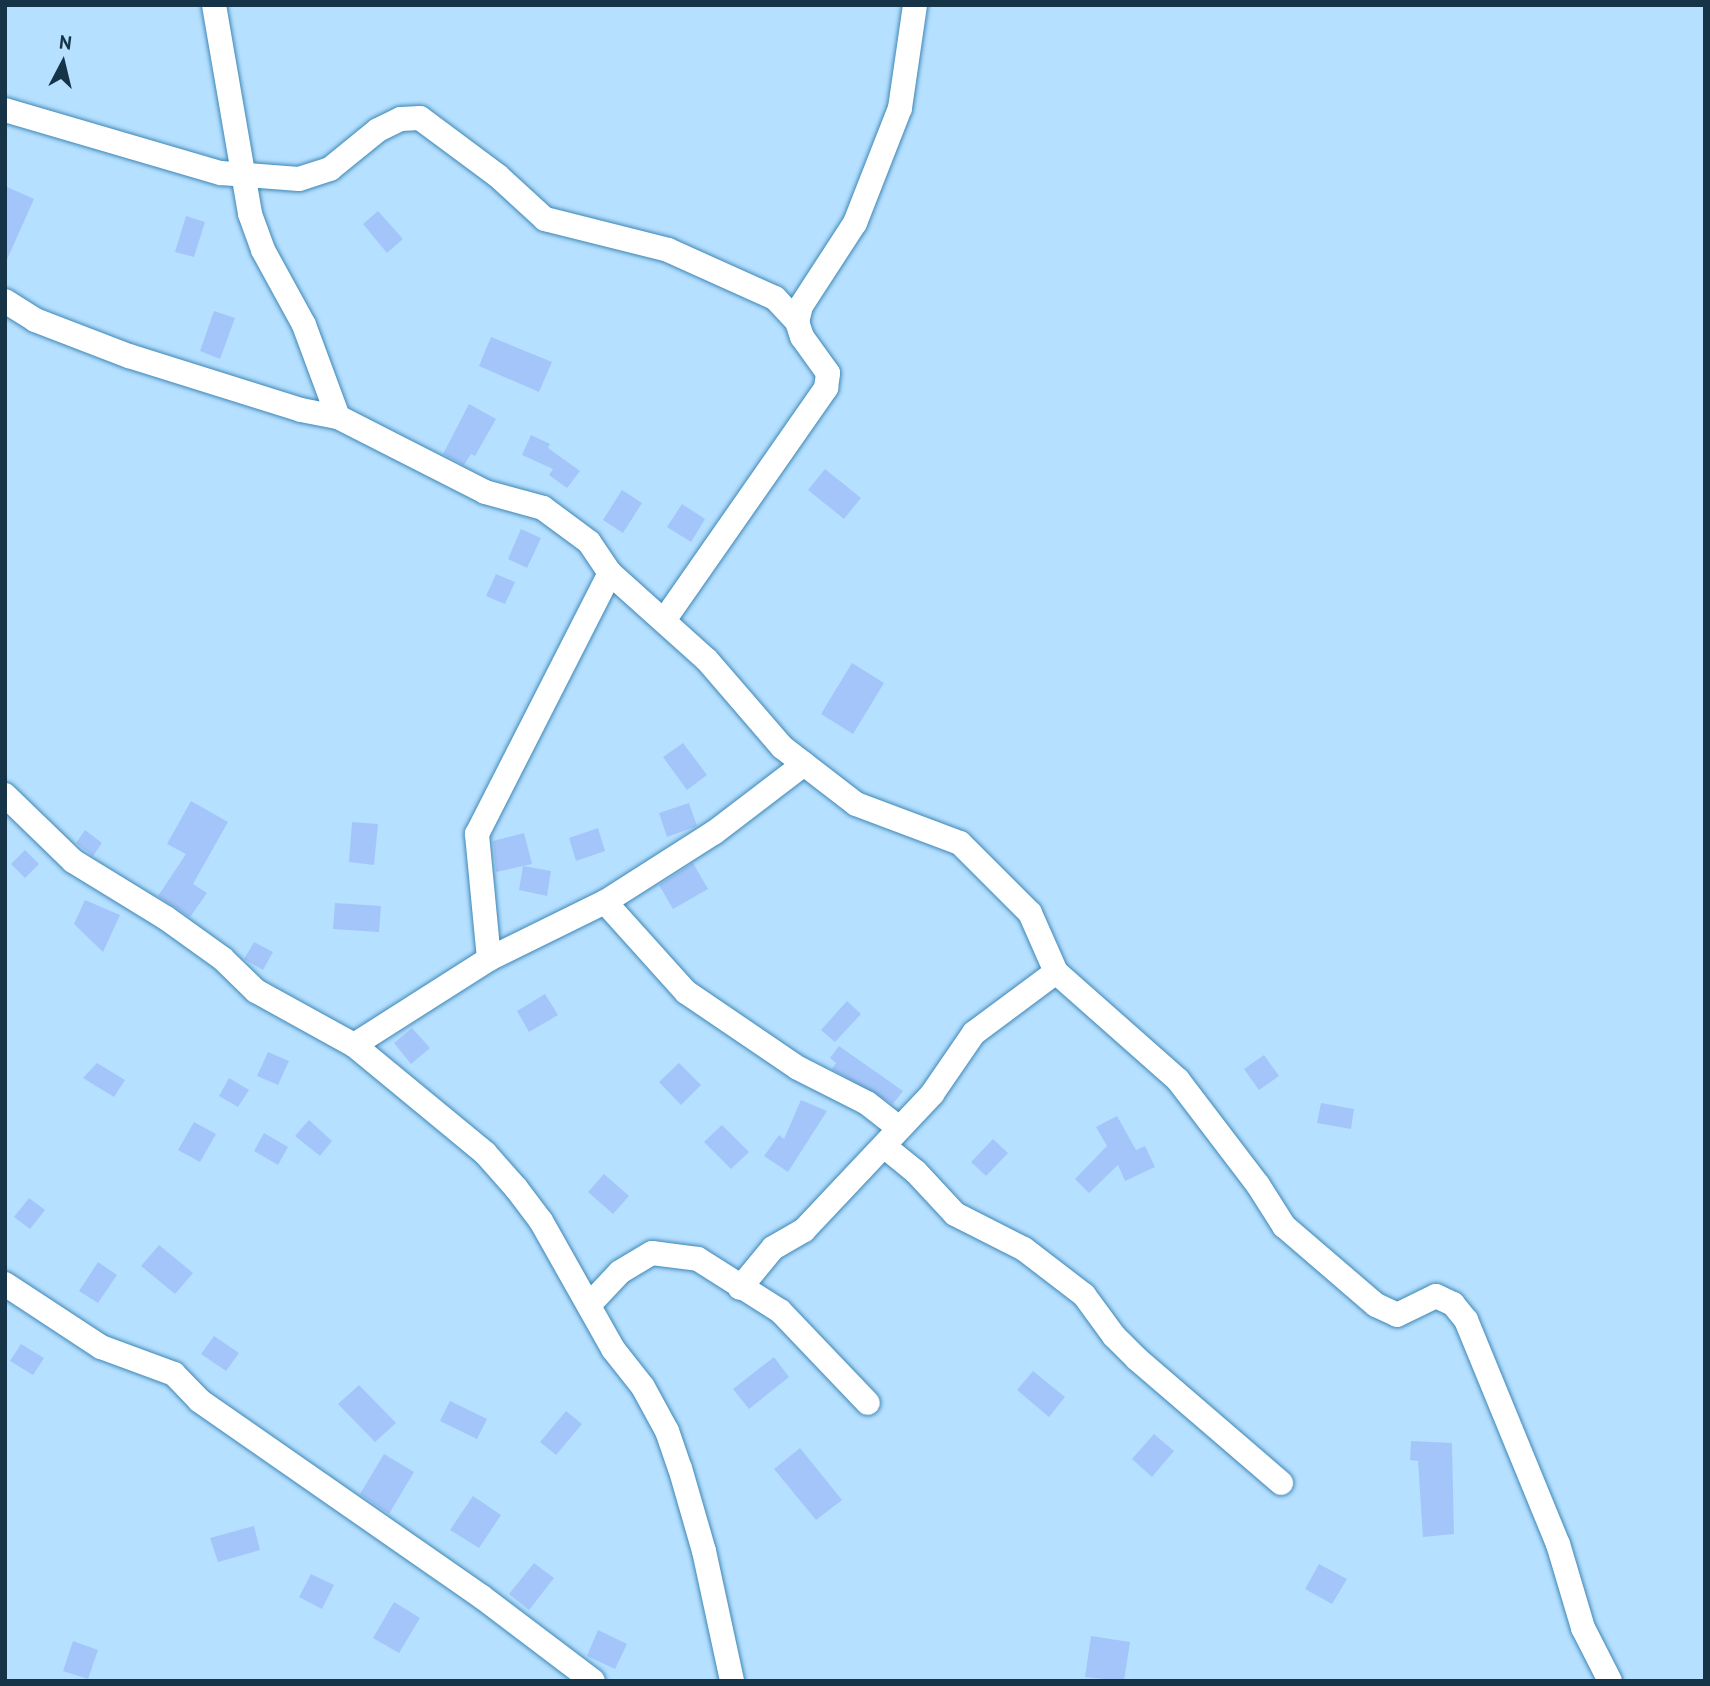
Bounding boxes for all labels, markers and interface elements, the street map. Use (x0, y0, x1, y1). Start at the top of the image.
north arrow (28, 28, 98, 98)
text: N (58, 29, 73, 55)

